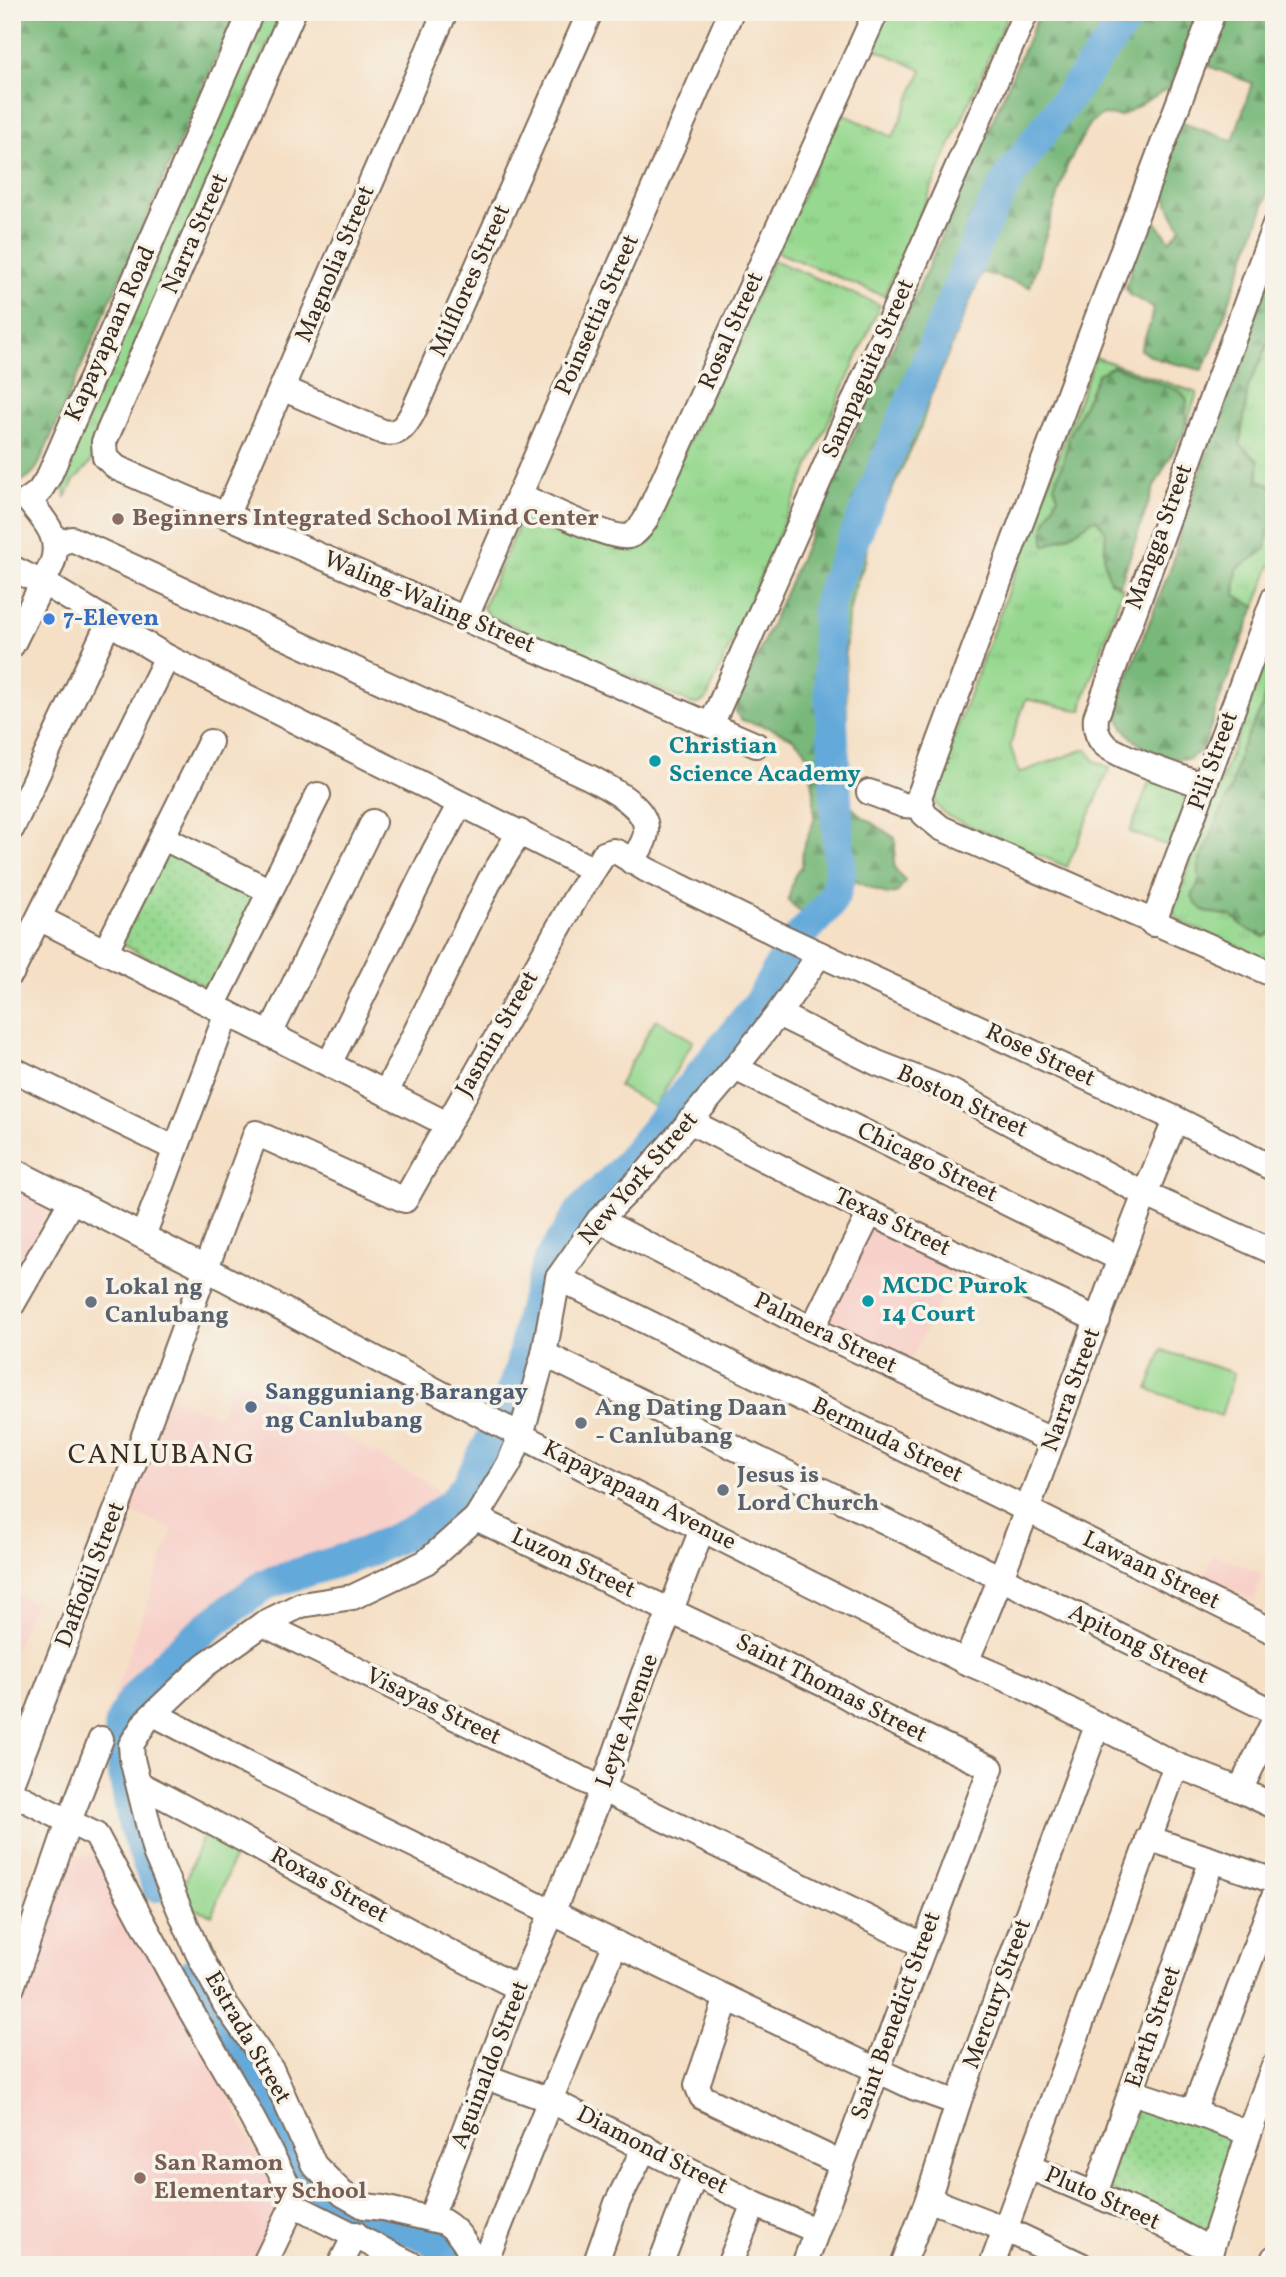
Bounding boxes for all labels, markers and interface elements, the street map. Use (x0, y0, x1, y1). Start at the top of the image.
street label: Narra Street (154, 168, 238, 300)
street label: Magnolia Street (288, 180, 384, 348)
street label: Milflores Street (422, 199, 520, 363)
street label: Poinsettia Street (547, 229, 649, 401)
street label: Kapayapaan Road (57, 241, 165, 427)
street label: Rosal Street (691, 267, 773, 395)
street label: Sampaguita Street (814, 274, 924, 464)
street label: Mangga Street (1118, 459, 1202, 615)
place label: Beginners Integrated School Mind Center (132, 502, 599, 536)
marker: Beginners Integrated School Mind Center (110, 511, 126, 527)
street label: Waling-Waling Street (318, 543, 540, 663)
place label: 7-Eleven (63, 602, 159, 636)
marker: 7-Eleven (41, 611, 57, 627)
street label: Pili Street (1180, 707, 1248, 815)
place label: Christian Science Academy (669, 730, 861, 792)
marker: Christian Science Academy (647, 753, 663, 769)
street label: Jasmin Street (448, 965, 548, 1103)
street label: Rose Street (979, 1016, 1101, 1096)
street label: Boston Street (891, 1057, 1033, 1147)
street label: New York Street (571, 1105, 707, 1253)
street label: Chicago Street (851, 1114, 1003, 1212)
street label: Texas Street (828, 1180, 956, 1266)
place label: MCDC Purok 14 Court (882, 1270, 1028, 1332)
place label: Lokal ng Canlubang (105, 1271, 229, 1333)
street label: Palmera Street (748, 1285, 902, 1383)
marker: MCDC Purok 14 Court (860, 1293, 876, 1309)
marker: Lokal ng Canlubang (83, 1294, 99, 1310)
street label: Narra Street (1034, 1323, 1110, 1457)
place label: Sangguniang Barangay ng Canlubang (265, 1376, 529, 1438)
street label: Bermuda Street (806, 1390, 968, 1492)
place label: Ang Dating Daan - Canlubang (595, 1392, 787, 1454)
marker: Sangguniang Barangay ng Canlubang (243, 1399, 259, 1415)
marker: Ang Dating Daan - Canlubang (573, 1415, 589, 1431)
street label: Kapayapaan Avenue (536, 1432, 742, 1560)
district label: CANLUBANG (68, 1436, 256, 1475)
place label: Jesus is Lord Church (736, 1459, 879, 1521)
marker: Jesus is Lord Church (715, 1482, 731, 1498)
street label: Daffodil Street (48, 1497, 134, 1653)
street label: Luzon Street (505, 1520, 641, 1608)
street label: Lawaan Street (1077, 1523, 1225, 1619)
street label: Apitong Street (1062, 1596, 1214, 1694)
street label: Saint Thomas Street (729, 1626, 933, 1752)
street label: Leyte Avenue (588, 1649, 668, 1793)
street label: Visayas Street (360, 1660, 506, 1754)
street label: Roxas Street (264, 1839, 394, 1933)
street label: Saint Benedict Street (843, 1907, 951, 2125)
street label: Mercury Street (955, 1914, 1041, 2074)
street label: Earth Street (1117, 1961, 1191, 2093)
street label: Estrada Street (195, 1965, 299, 2111)
street label: Aguinaldo Street (443, 1976, 539, 2154)
street label: Diamond Street (570, 2098, 734, 2204)
place label: San Ramon Elementary School (154, 2147, 367, 2209)
street label: Pluto Street (1039, 2158, 1165, 2240)
marker: San Ramon Elementary School (132, 2170, 148, 2186)

